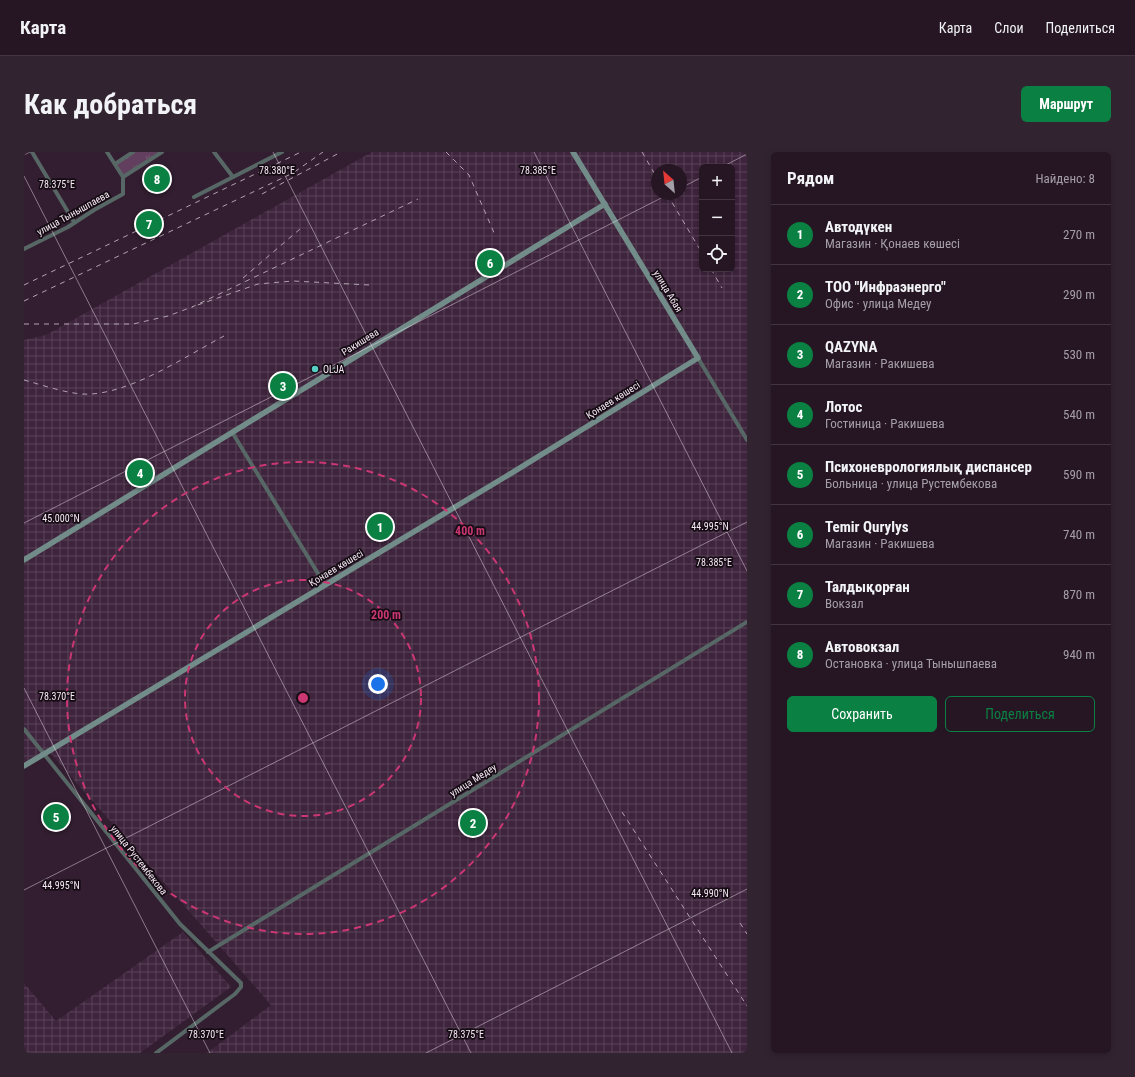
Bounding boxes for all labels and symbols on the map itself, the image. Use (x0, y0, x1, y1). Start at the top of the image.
pin: 8 (144, 164, 170, 194)
north arrow (651, 164, 687, 200)
text: 78.380°E (259, 165, 295, 176)
text: 78.385°E (520, 165, 556, 176)
text: 78.375°E (39, 179, 75, 190)
street label: улица Тынышпаева (35, 188, 111, 237)
pin: 7 (136, 209, 162, 239)
pin: 6 (477, 248, 503, 278)
street label: улица Абая (651, 268, 685, 314)
street label: Ракишева (339, 326, 381, 358)
marker: OLJA (310, 364, 320, 374)
place label: OLJA (323, 364, 344, 375)
pin: 3 (270, 371, 296, 401)
street label: Қонаев көшесі (584, 379, 642, 421)
pin: 4 (127, 458, 153, 488)
pin: 1 (367, 512, 393, 542)
text: 45.000°N (42, 513, 80, 524)
text: 44.995°N (691, 521, 729, 532)
text: 400 m (455, 524, 485, 538)
street label: Қонаев көшесі (307, 547, 365, 589)
text: 78.385°E (696, 557, 732, 568)
text: 200 m (371, 608, 401, 622)
your location (368, 674, 388, 694)
text: 78.370°E (39, 691, 75, 702)
centre of rings (296, 691, 310, 705)
street label: улица Медеу (448, 761, 498, 799)
pin: 5 (43, 802, 69, 832)
pin: 2 (460, 808, 486, 838)
street label: улица Рустембекова (109, 823, 170, 897)
text: 44.995°N (42, 880, 80, 891)
text: 44.990°N (691, 888, 729, 899)
text: 78.370°E (188, 1029, 224, 1040)
text: 78.375°E (448, 1029, 484, 1040)

